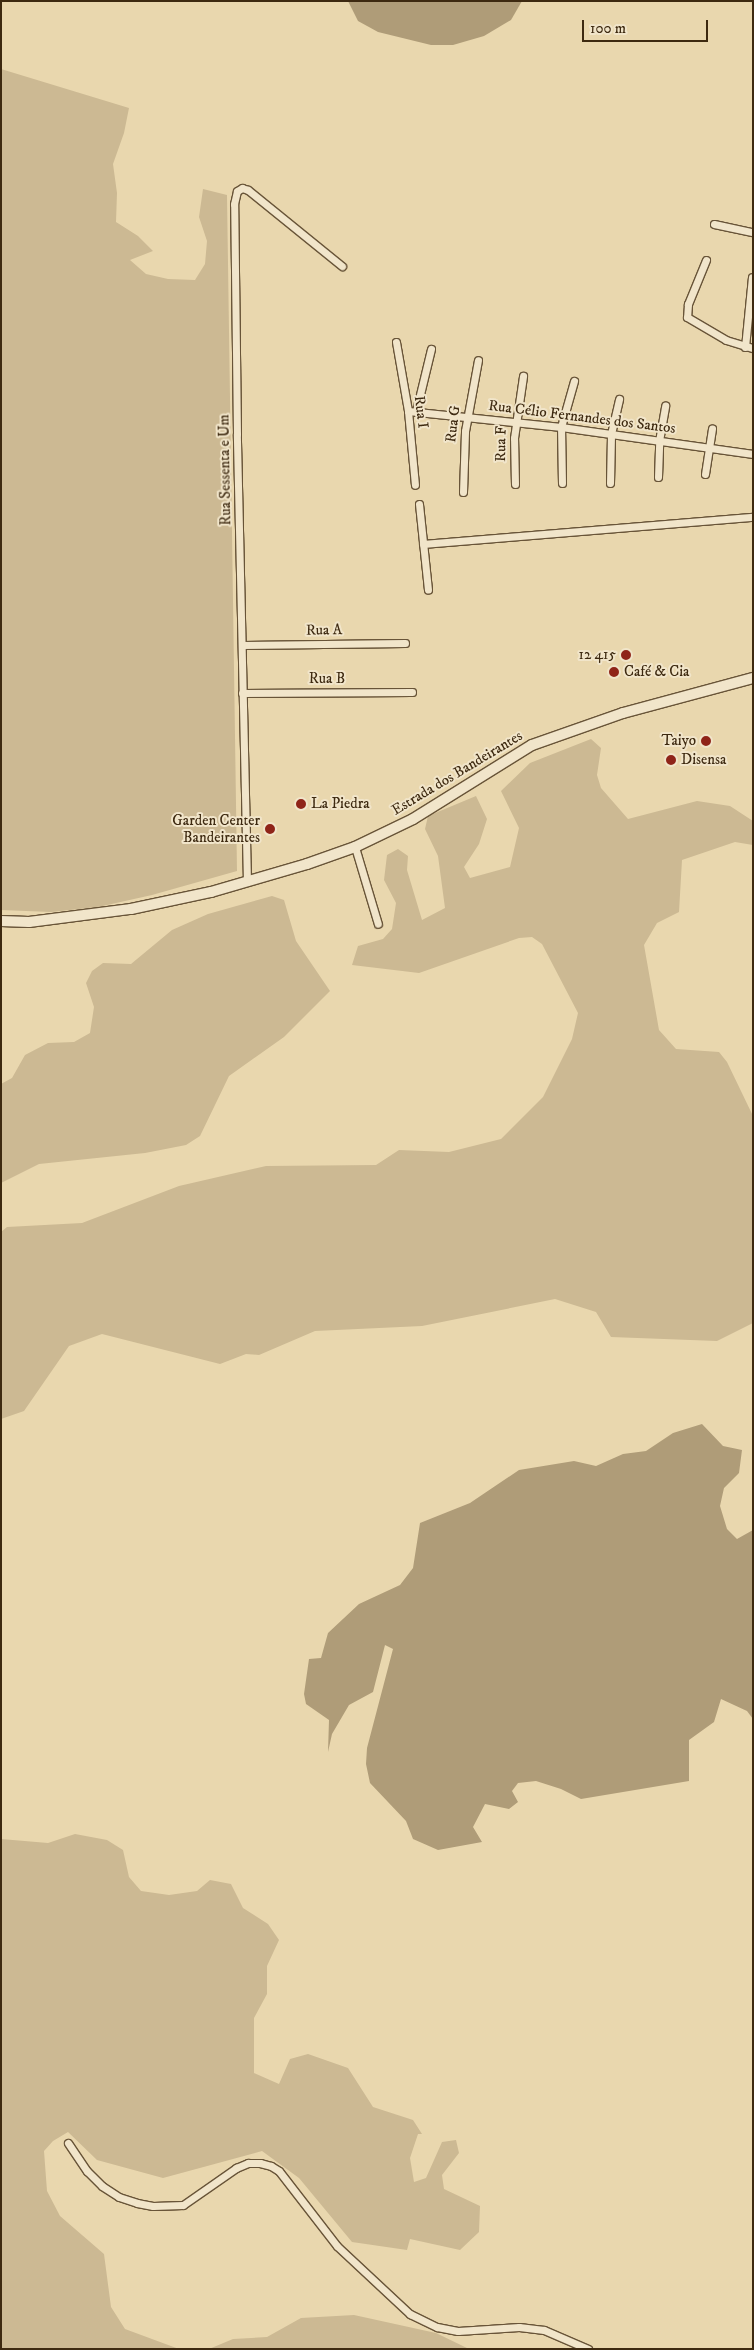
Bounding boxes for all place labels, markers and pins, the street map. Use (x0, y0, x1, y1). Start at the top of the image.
place label: 12 415 (578, 646, 616, 664)
marker: 12 415 (620, 649, 632, 661)
place label: Café & Cia (624, 663, 689, 681)
marker: Café & Cia (608, 666, 620, 678)
place label: Taiyo (661, 732, 696, 750)
marker: Taiyo (700, 735, 712, 747)
place label: Disensa (681, 751, 726, 769)
marker: Disensa (665, 754, 677, 766)
place label: La Piedra (311, 795, 370, 813)
marker: La Piedra (295, 798, 307, 810)
place label: Garden Center Bandeirantes (172, 811, 260, 846)
marker: Garden Center Bandeirantes (264, 823, 276, 835)

